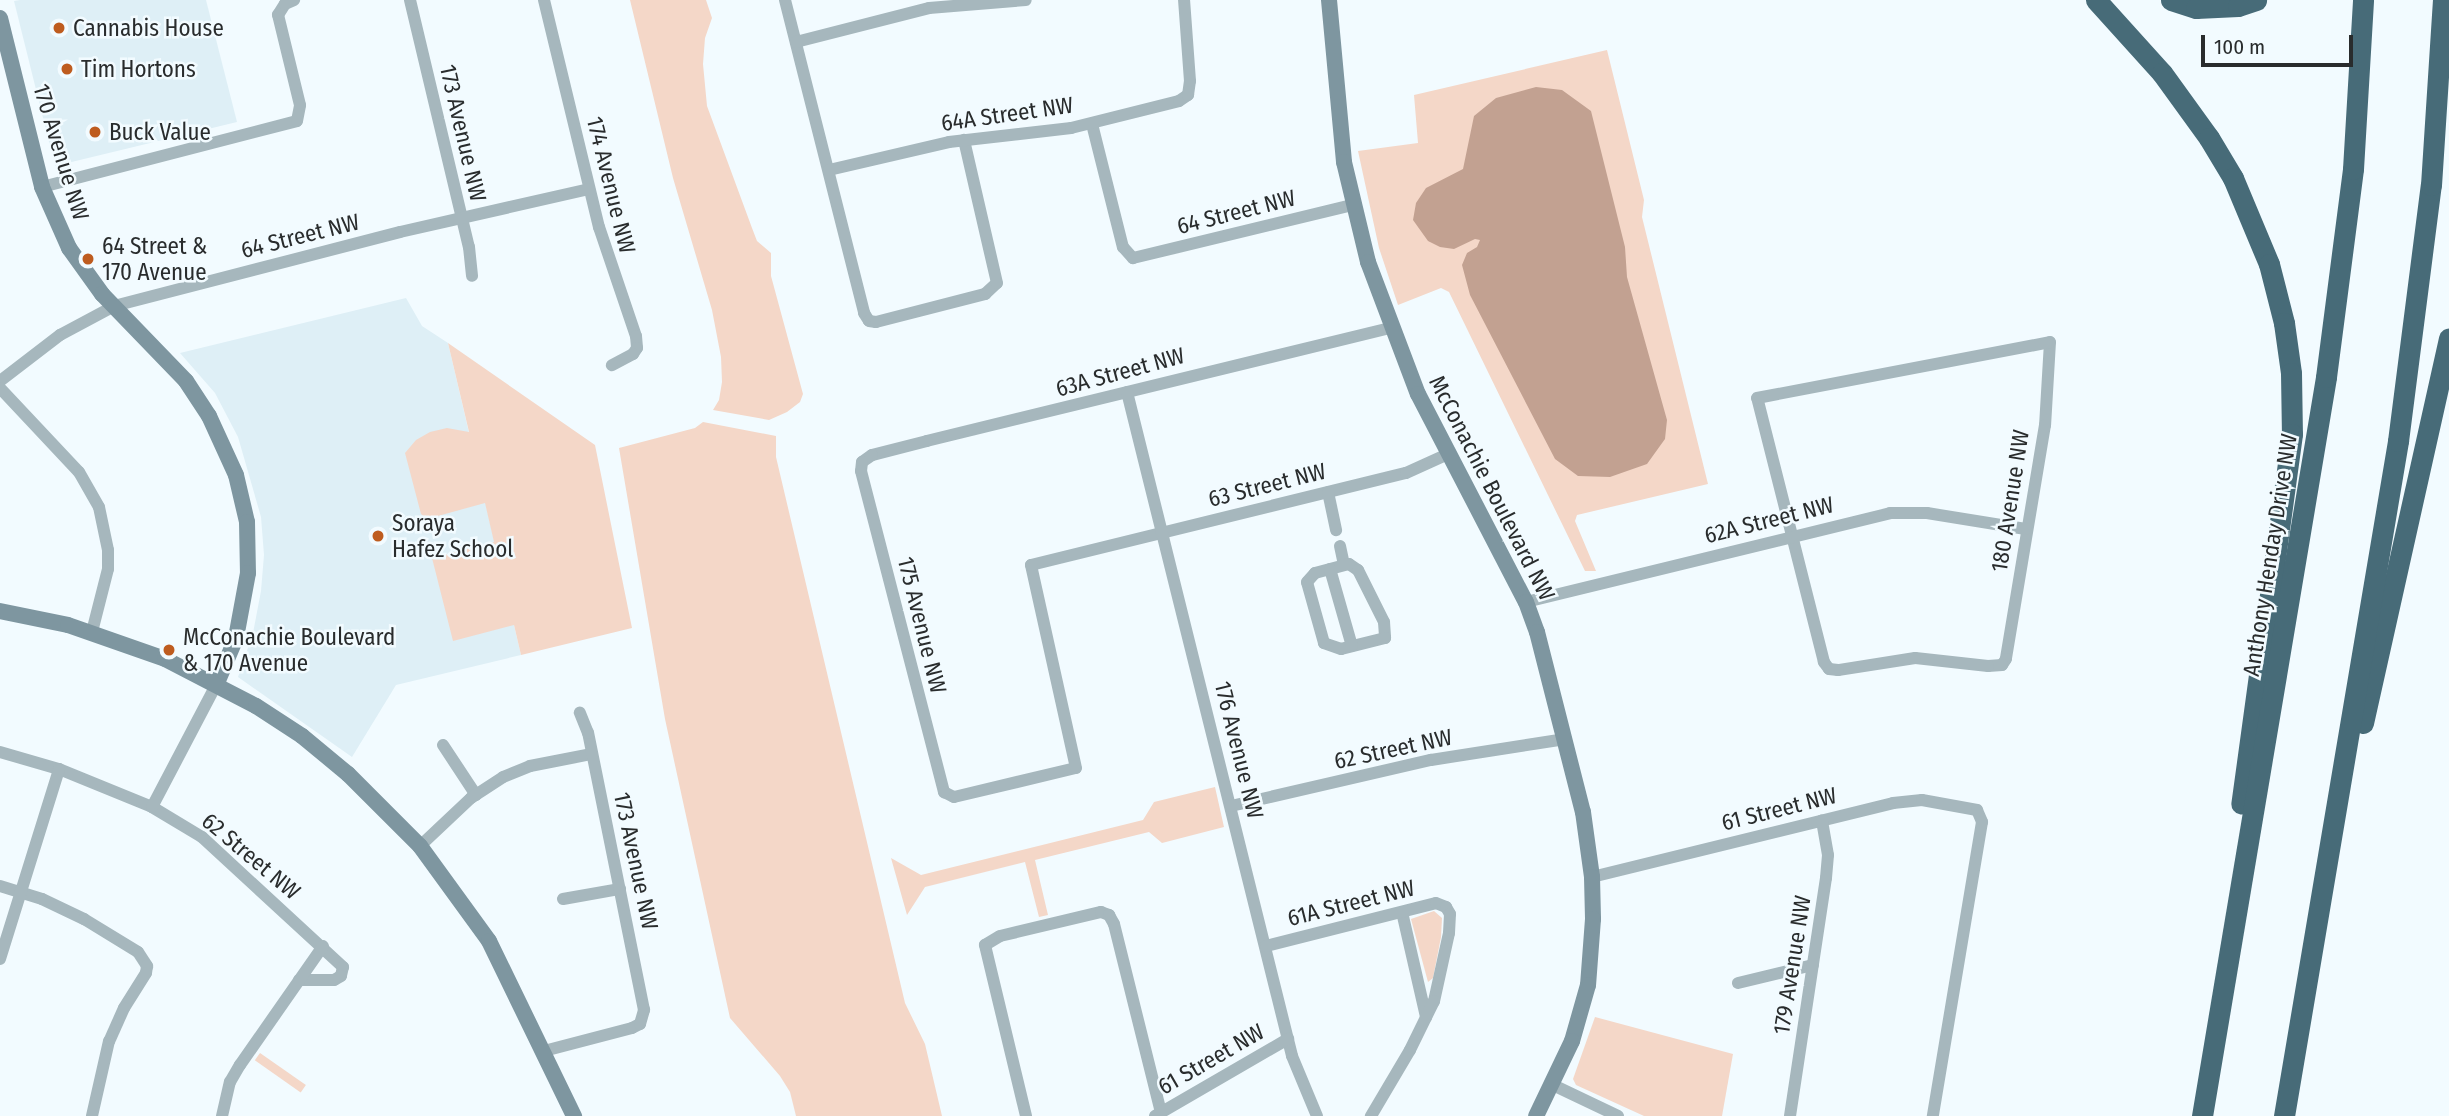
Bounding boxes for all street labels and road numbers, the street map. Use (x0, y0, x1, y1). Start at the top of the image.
street label: 173 Avenue NW (434, 62, 492, 204)
street label: 170 Avenue NW (27, 80, 95, 224)
street label: 64A Street NW (939, 91, 1075, 137)
street label: 174 Avenue NW (581, 114, 641, 256)
street label: 64 Street NW (1174, 184, 1298, 240)
street label: 64 Street NW (238, 208, 362, 264)
street label: 63A Street NW (1053, 342, 1187, 402)
street label: McConachie Boulevard NW (1423, 371, 1561, 605)
street label: 180 Avenue NW (1985, 428, 2035, 574)
street label: Anthony Henday Drive NW (2237, 432, 2303, 678)
street label: 63 Street NW (1205, 457, 1329, 513)
street label: 62A Street NW (1702, 491, 1836, 549)
street label: 175 Avenue NW (892, 554, 952, 696)
street label: 176 Avenue NW (1209, 679, 1269, 821)
street label: 62 Street NW (1331, 723, 1455, 775)
street label: 61 Street NW (1718, 781, 1840, 837)
street label: 173 Avenue NW (608, 790, 664, 932)
street label: 62 Street NW (196, 807, 306, 905)
street label: 61A Street NW (1285, 874, 1417, 932)
street label: 179 Avenue NW (1767, 894, 1817, 1036)
street label: 61 Street NW (1153, 1018, 1269, 1100)

